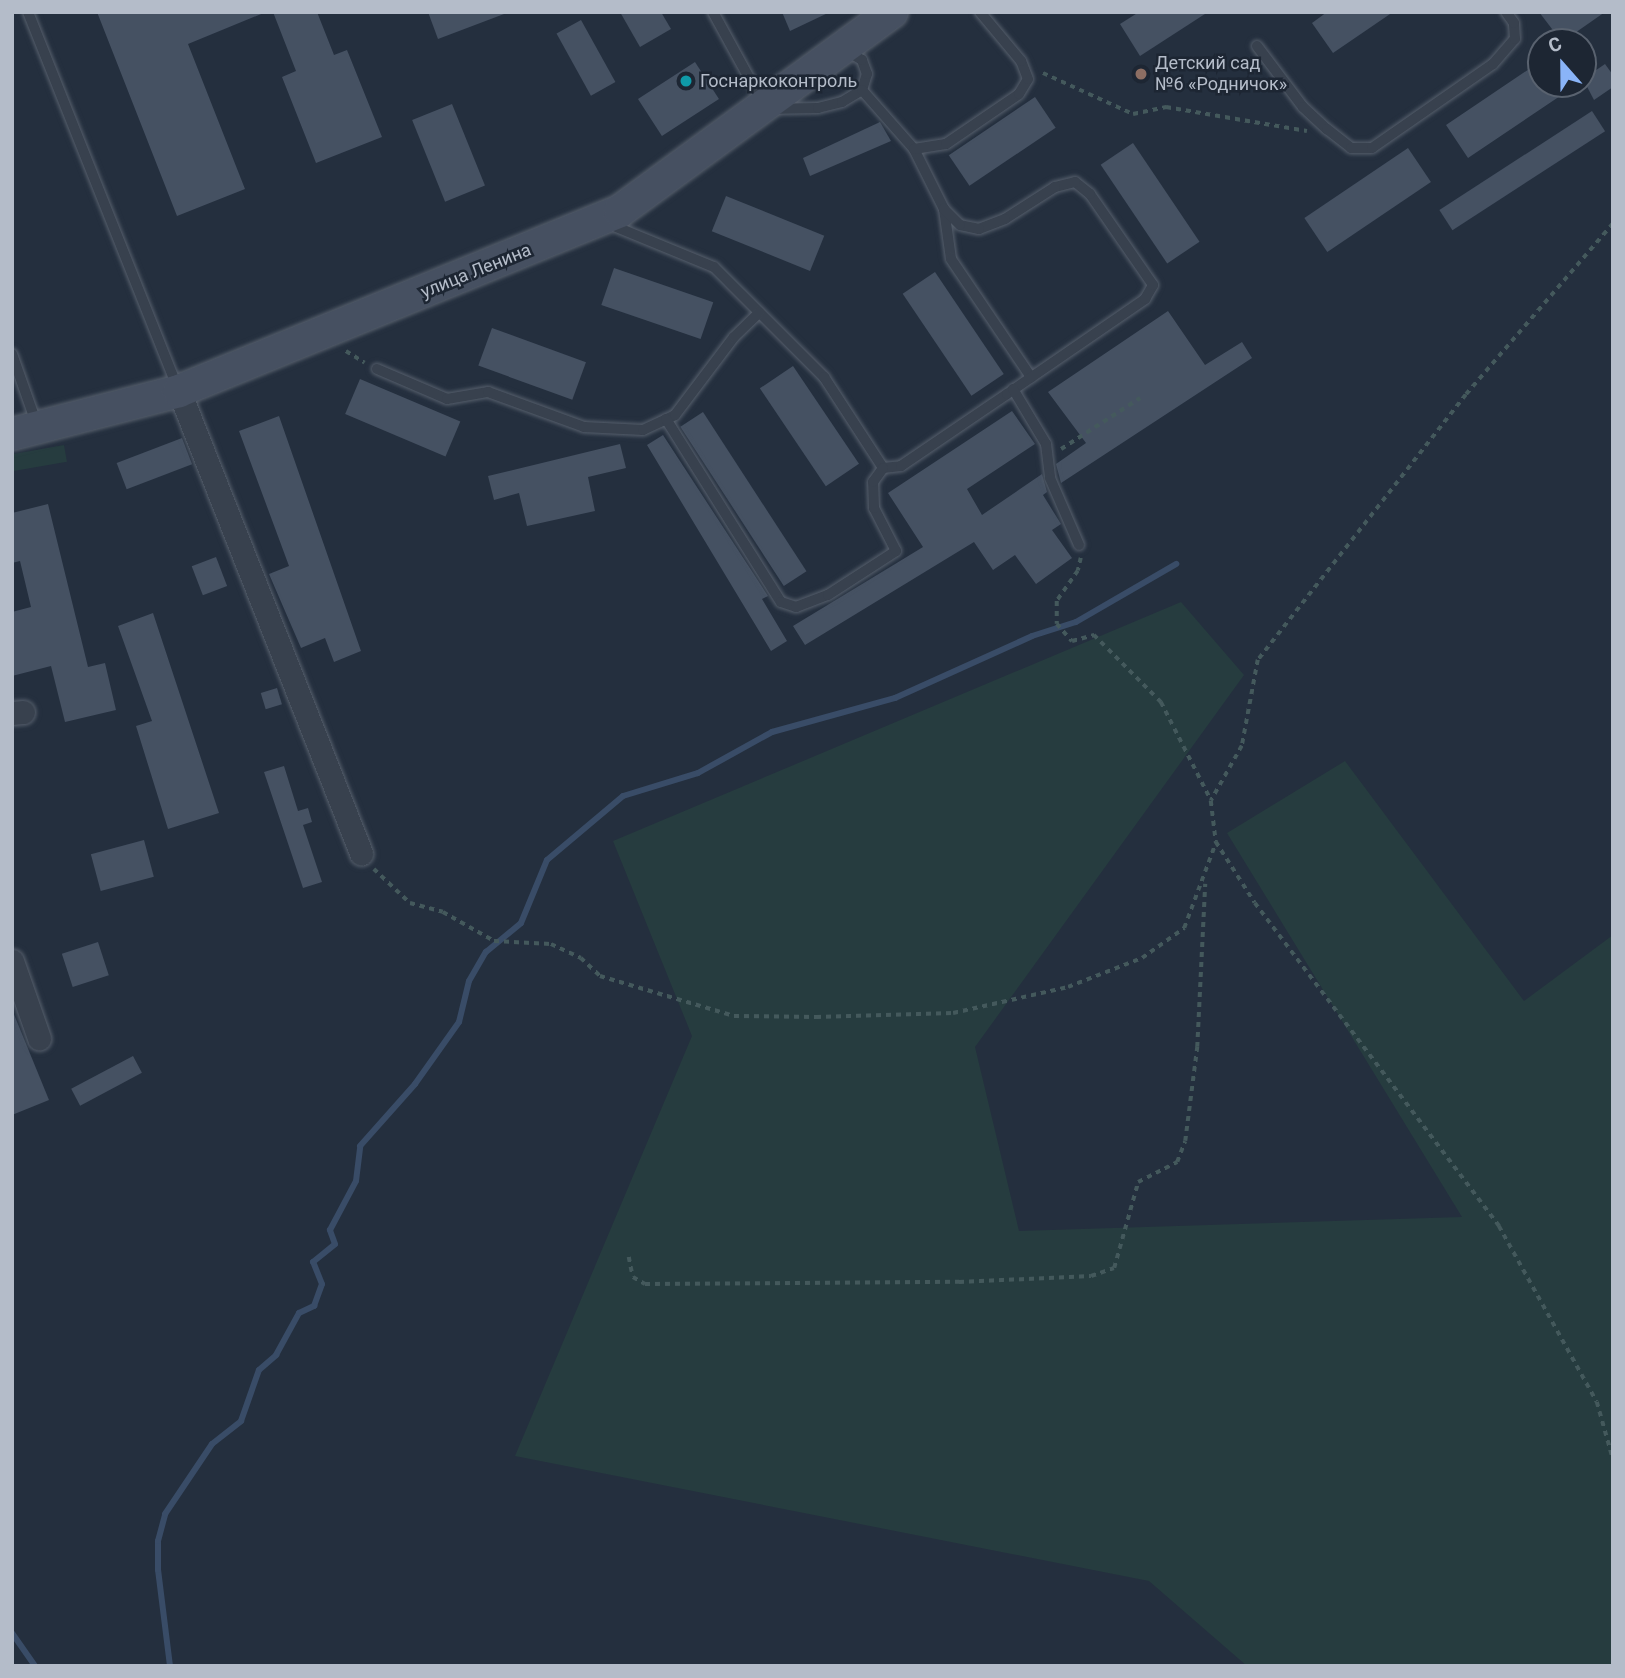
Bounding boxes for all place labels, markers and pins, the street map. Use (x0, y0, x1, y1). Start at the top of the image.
place label: Детский сад №6 «Родничок» (1155, 53, 1287, 96)
marker: Детский сад №6 «Родничок» (1133, 66, 1149, 82)
place label: Госнаркоконтроль (700, 70, 857, 92)
marker: Госнаркоконтроль (678, 73, 694, 89)

